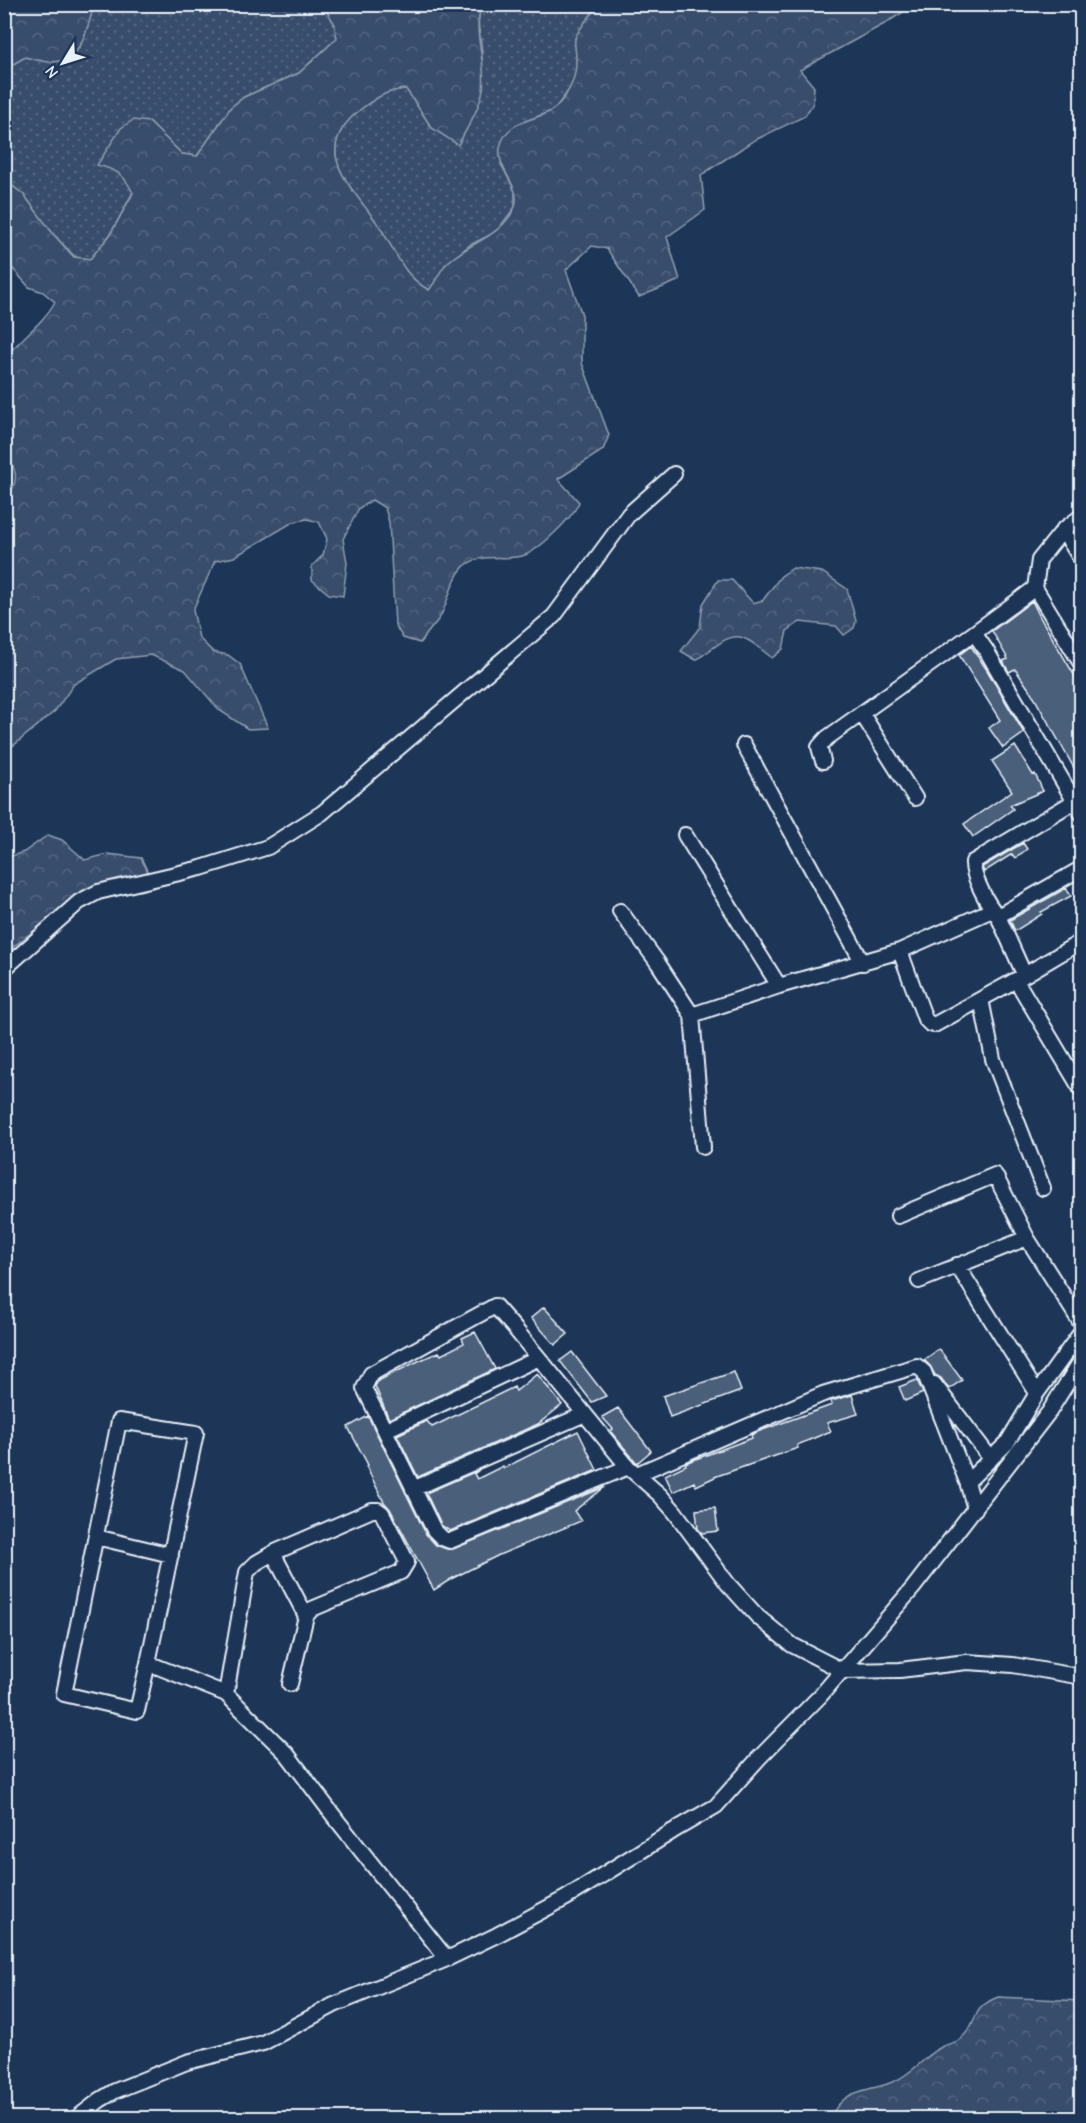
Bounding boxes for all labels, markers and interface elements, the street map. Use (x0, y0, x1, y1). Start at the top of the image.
north arrow (33, 33, 93, 93)
text: N (42, 62, 62, 81)

